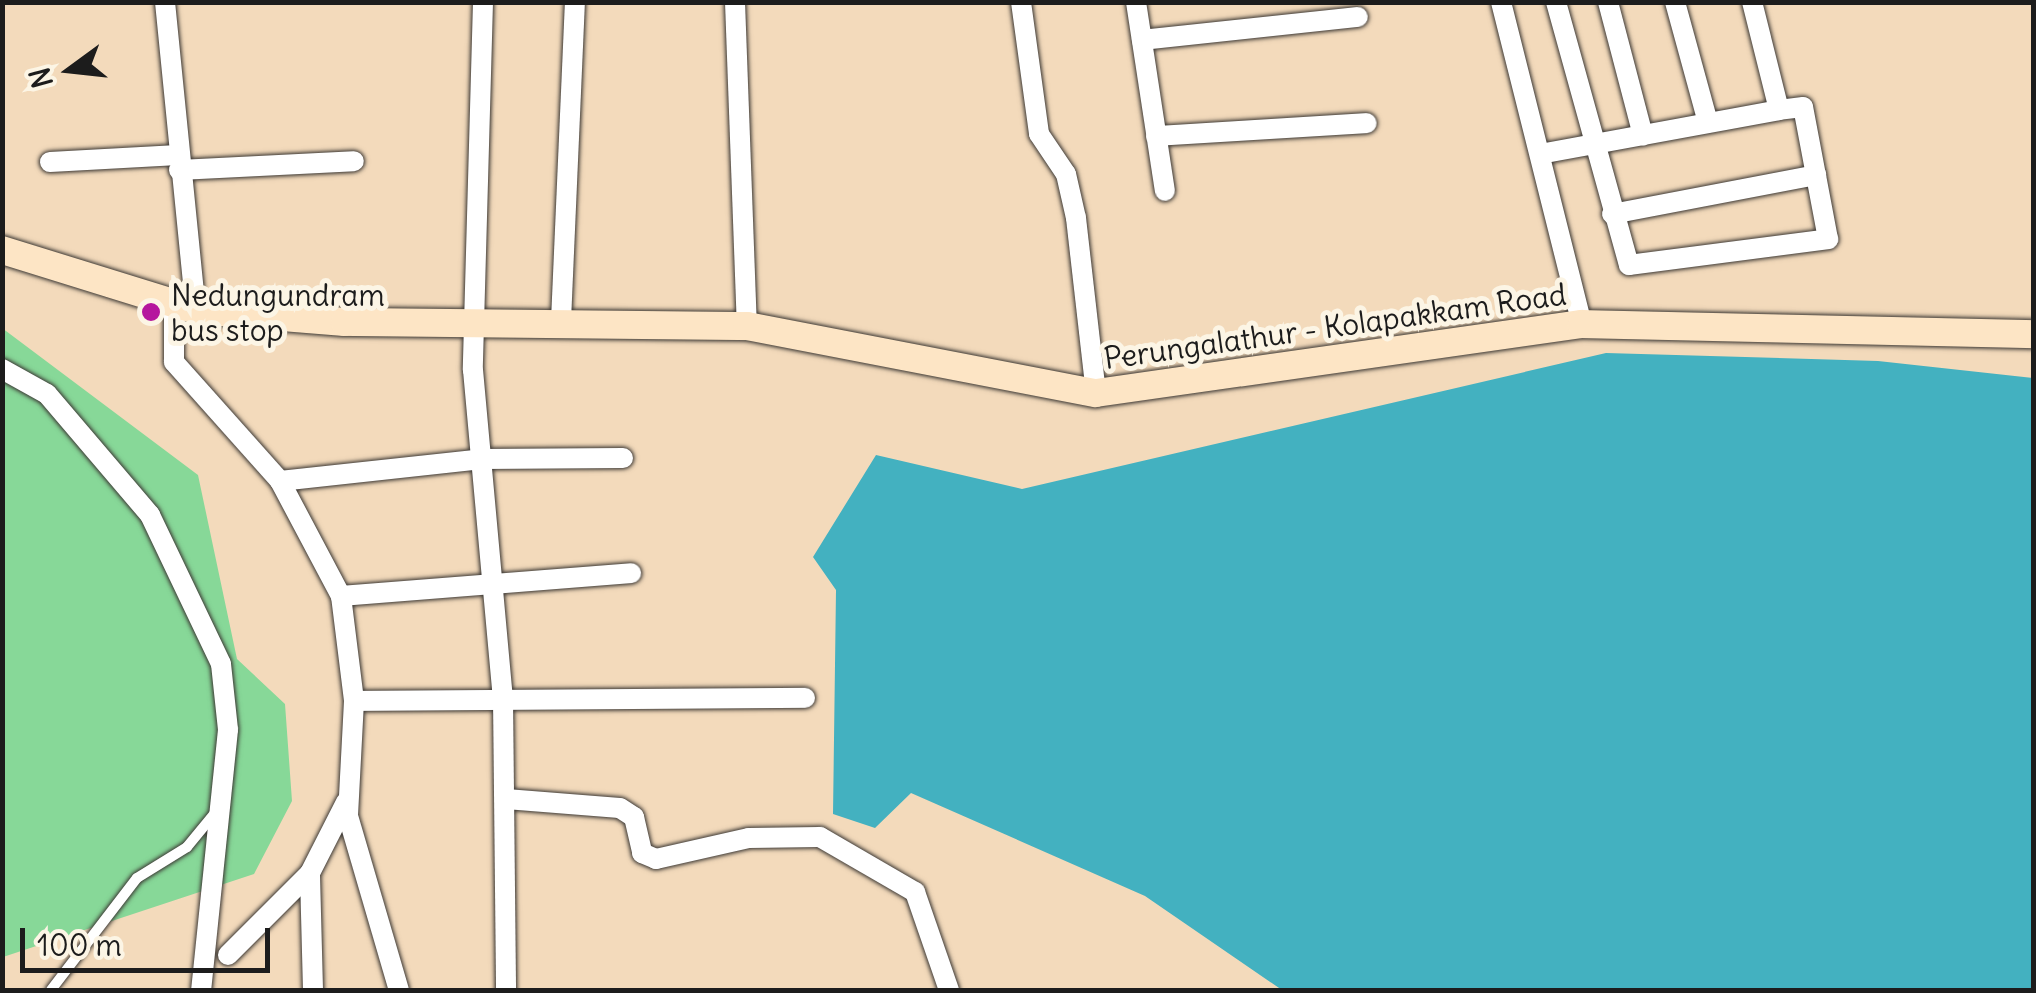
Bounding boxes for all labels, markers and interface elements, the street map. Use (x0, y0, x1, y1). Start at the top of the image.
north arrow (20, 20, 120, 120)
text: N (21, 64, 61, 92)
street label: Perungalathur - Kolapakkam Road (1102, 276, 1568, 376)
place label: Nedungundram bus stop (171, 277, 385, 348)
marker: Nedungundram bus stop (140, 301, 162, 323)
scale bar (25, 908, 275, 970)
text: 100 m (37, 926, 122, 964)

